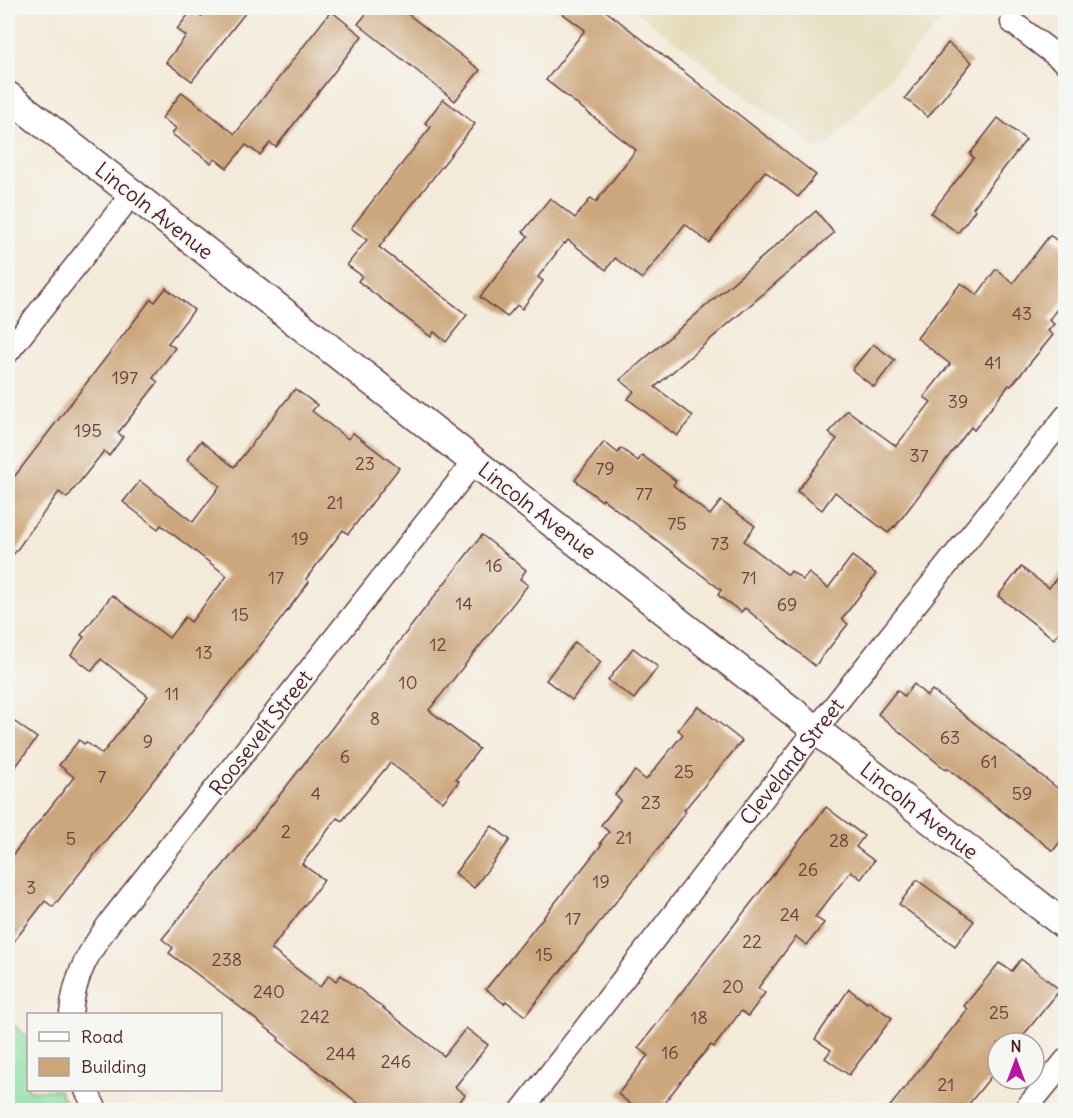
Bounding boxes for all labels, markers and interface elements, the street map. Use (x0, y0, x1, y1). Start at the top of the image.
street label: Lincoln Avenue (90, 156, 219, 265)
house number: 43 (1012, 302, 1032, 325)
house number: 41 (984, 351, 1002, 374)
house number: 197 (112, 366, 138, 389)
house number: 39 (948, 390, 968, 413)
house number: 195 (74, 419, 102, 442)
house number: 37 (909, 444, 929, 467)
house number: 23 (355, 452, 375, 475)
street label: Lincoln Avenue (473, 456, 602, 565)
house number: 79 (595, 457, 615, 480)
house number: 77 (635, 482, 653, 505)
house number: 21 (326, 491, 344, 514)
house number: 75 (667, 512, 687, 535)
house number: 19 (291, 527, 309, 550)
house number: 73 (710, 532, 730, 555)
house number: 16 (485, 554, 503, 577)
house number: 17 (268, 566, 284, 589)
house number: 71 (741, 566, 757, 589)
house number: 14 (455, 592, 473, 615)
house number: 69 (777, 593, 797, 616)
house number: 15 (231, 603, 249, 626)
house number: 12 (429, 633, 447, 656)
house number: 13 (195, 641, 213, 664)
street label: Roosevelt Street (203, 664, 318, 801)
house number: 10 (399, 671, 418, 694)
house number: 11 (165, 682, 179, 705)
street label: Cleveland Street (734, 693, 850, 831)
house number: 8 (370, 707, 380, 730)
house number: 63 (940, 726, 960, 749)
house number: 9 (143, 730, 153, 753)
house number: 6 (340, 745, 350, 768)
house number: 61 (980, 750, 998, 773)
street label: Lincoln Avenue (855, 756, 984, 865)
house number: 25 (674, 760, 694, 783)
house number: 7 (98, 765, 107, 788)
house number: 4 (311, 782, 321, 805)
house number: 59 (1012, 782, 1032, 805)
house number: 23 (641, 791, 661, 814)
house number: 2 (281, 820, 291, 843)
house number: 21 (615, 826, 633, 849)
house number: 5 (66, 827, 76, 850)
house number: 28 (829, 829, 849, 852)
house number: 26 (798, 858, 818, 881)
house number: 19 (592, 870, 610, 893)
house number: 3 (26, 876, 36, 899)
house number: 24 (780, 903, 800, 926)
house number: 17 (565, 907, 581, 930)
house number: 22 (742, 930, 762, 953)
house number: 15 (535, 943, 553, 966)
house number: 238 (212, 948, 242, 971)
house number: 20 (722, 975, 744, 998)
house number: 240 (253, 980, 285, 1003)
house number: 25 (989, 1001, 1009, 1024)
house number: 242 (300, 1005, 330, 1028)
house number: 18 (690, 1006, 708, 1029)
legend (27, 1013, 222, 1091)
text: Road (81, 1025, 124, 1048)
north arrow (986, 1031, 1046, 1091)
text: N (1010, 1036, 1022, 1056)
house number: 16 (661, 1041, 679, 1064)
house number: 244 (326, 1042, 356, 1065)
house number: 246 (381, 1050, 411, 1073)
text: Building (81, 1055, 146, 1078)
house number: 21 (937, 1073, 955, 1096)

